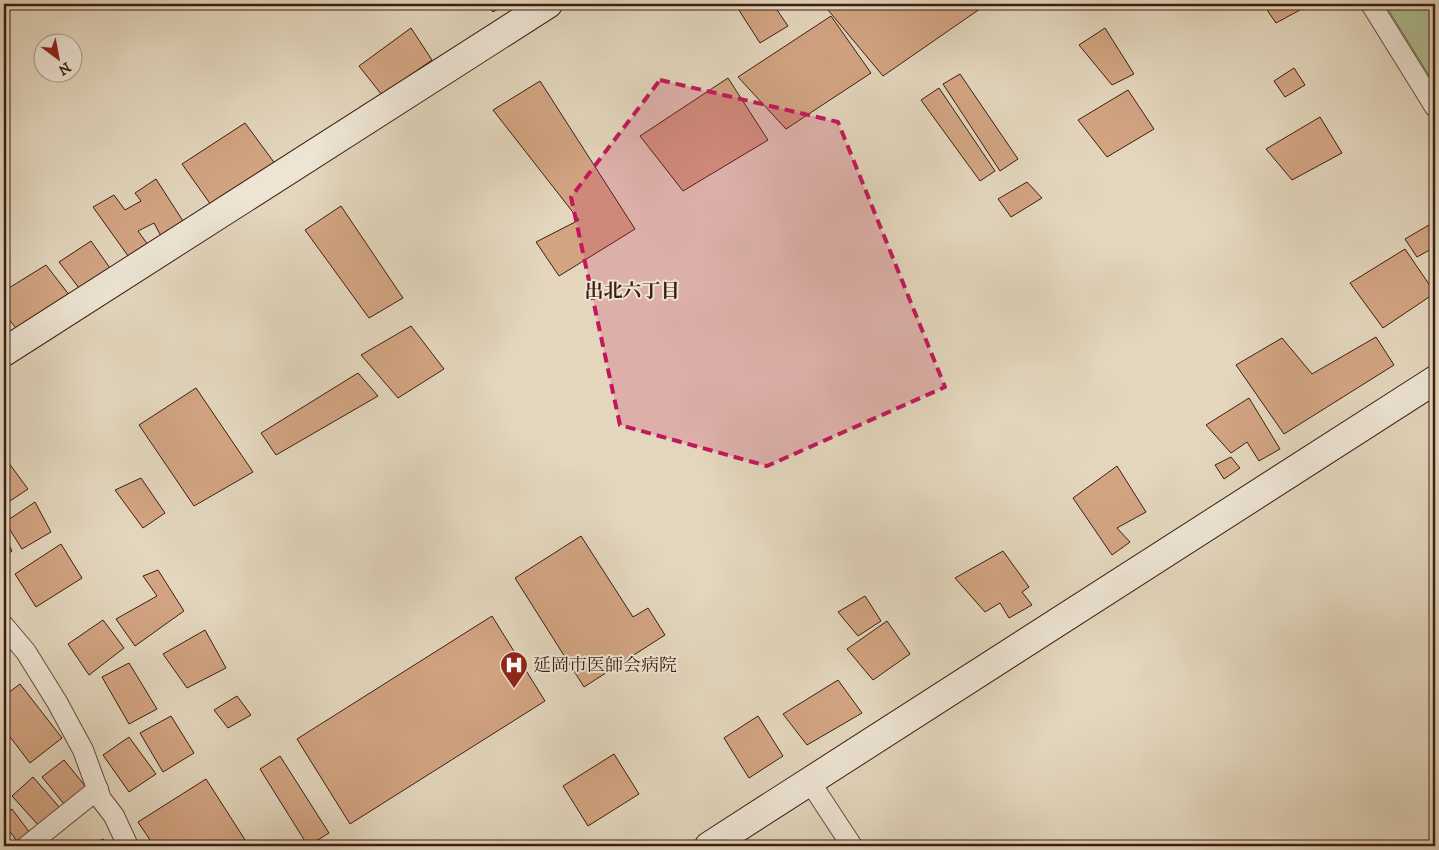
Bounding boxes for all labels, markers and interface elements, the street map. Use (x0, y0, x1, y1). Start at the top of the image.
north arrow (32, 32, 82, 82)
text: N (54, 57, 74, 79)
district label: 出北六丁目 (584, 280, 680, 303)
hospital icon: 延岡市医師会病院 (499, 650, 529, 689)
place label: 延岡市医師会病院 (533, 655, 677, 677)

